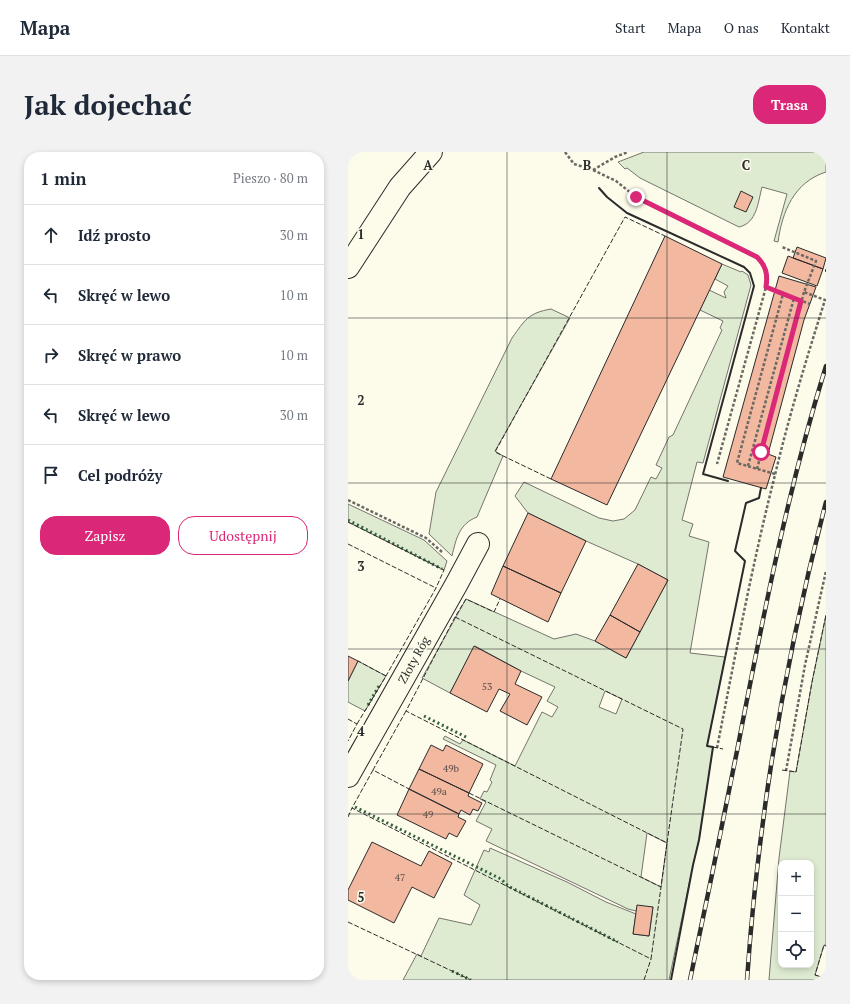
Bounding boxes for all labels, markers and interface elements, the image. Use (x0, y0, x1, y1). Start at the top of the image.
text: Mapa (20, 15, 70, 40)
text: Start (615, 18, 645, 37)
text: Mapa (667, 18, 702, 37)
text: O nas (724, 18, 759, 37)
text: Kontakt (781, 18, 830, 37)
button: Trasa (753, 85, 826, 124)
text: Jak dojechać (24, 86, 192, 123)
text: A (423, 156, 433, 174)
text: B (583, 156, 591, 174)
text: C (742, 156, 750, 174)
text: 1 min (40, 167, 87, 190)
text: Pieszo · 80 m (233, 169, 308, 187)
route end (627, 188, 645, 206)
icon: ahead (40, 224, 62, 246)
text: Idź prosto (78, 225, 151, 245)
text: 1 (357, 225, 365, 243)
text: 30 m (280, 226, 308, 244)
icon: left (40, 284, 62, 306)
text: Skręć w lewo (78, 285, 170, 305)
text: 10 m (280, 286, 308, 304)
icon: right (40, 344, 62, 366)
text: Skręć w prawo (78, 345, 181, 365)
text: 10 m (280, 346, 308, 364)
text: 2 (357, 391, 365, 409)
icon: left (40, 404, 62, 426)
text: Skręć w lewo (78, 405, 170, 425)
text: 30 m (280, 406, 308, 424)
route start (752, 443, 770, 461)
icon: arrive (40, 464, 62, 486)
text: Cel podróży (78, 465, 162, 485)
button: Zapisz (40, 516, 170, 555)
button: Udostępnij (178, 516, 308, 555)
text: 3 (357, 557, 365, 575)
street label: Złoty Róg (395, 633, 433, 686)
house number: 53 (482, 680, 492, 693)
text: 4 (357, 722, 365, 740)
house number: 49b (443, 762, 460, 775)
house number: 49a (431, 785, 447, 798)
house number: 49 (423, 808, 433, 821)
map controls (778, 860, 814, 968)
button: + (778, 860, 814, 896)
house number: 47 (395, 871, 405, 884)
text: 5 (357, 888, 365, 906)
button: − (778, 896, 814, 932)
button: locate (778, 932, 814, 968)

